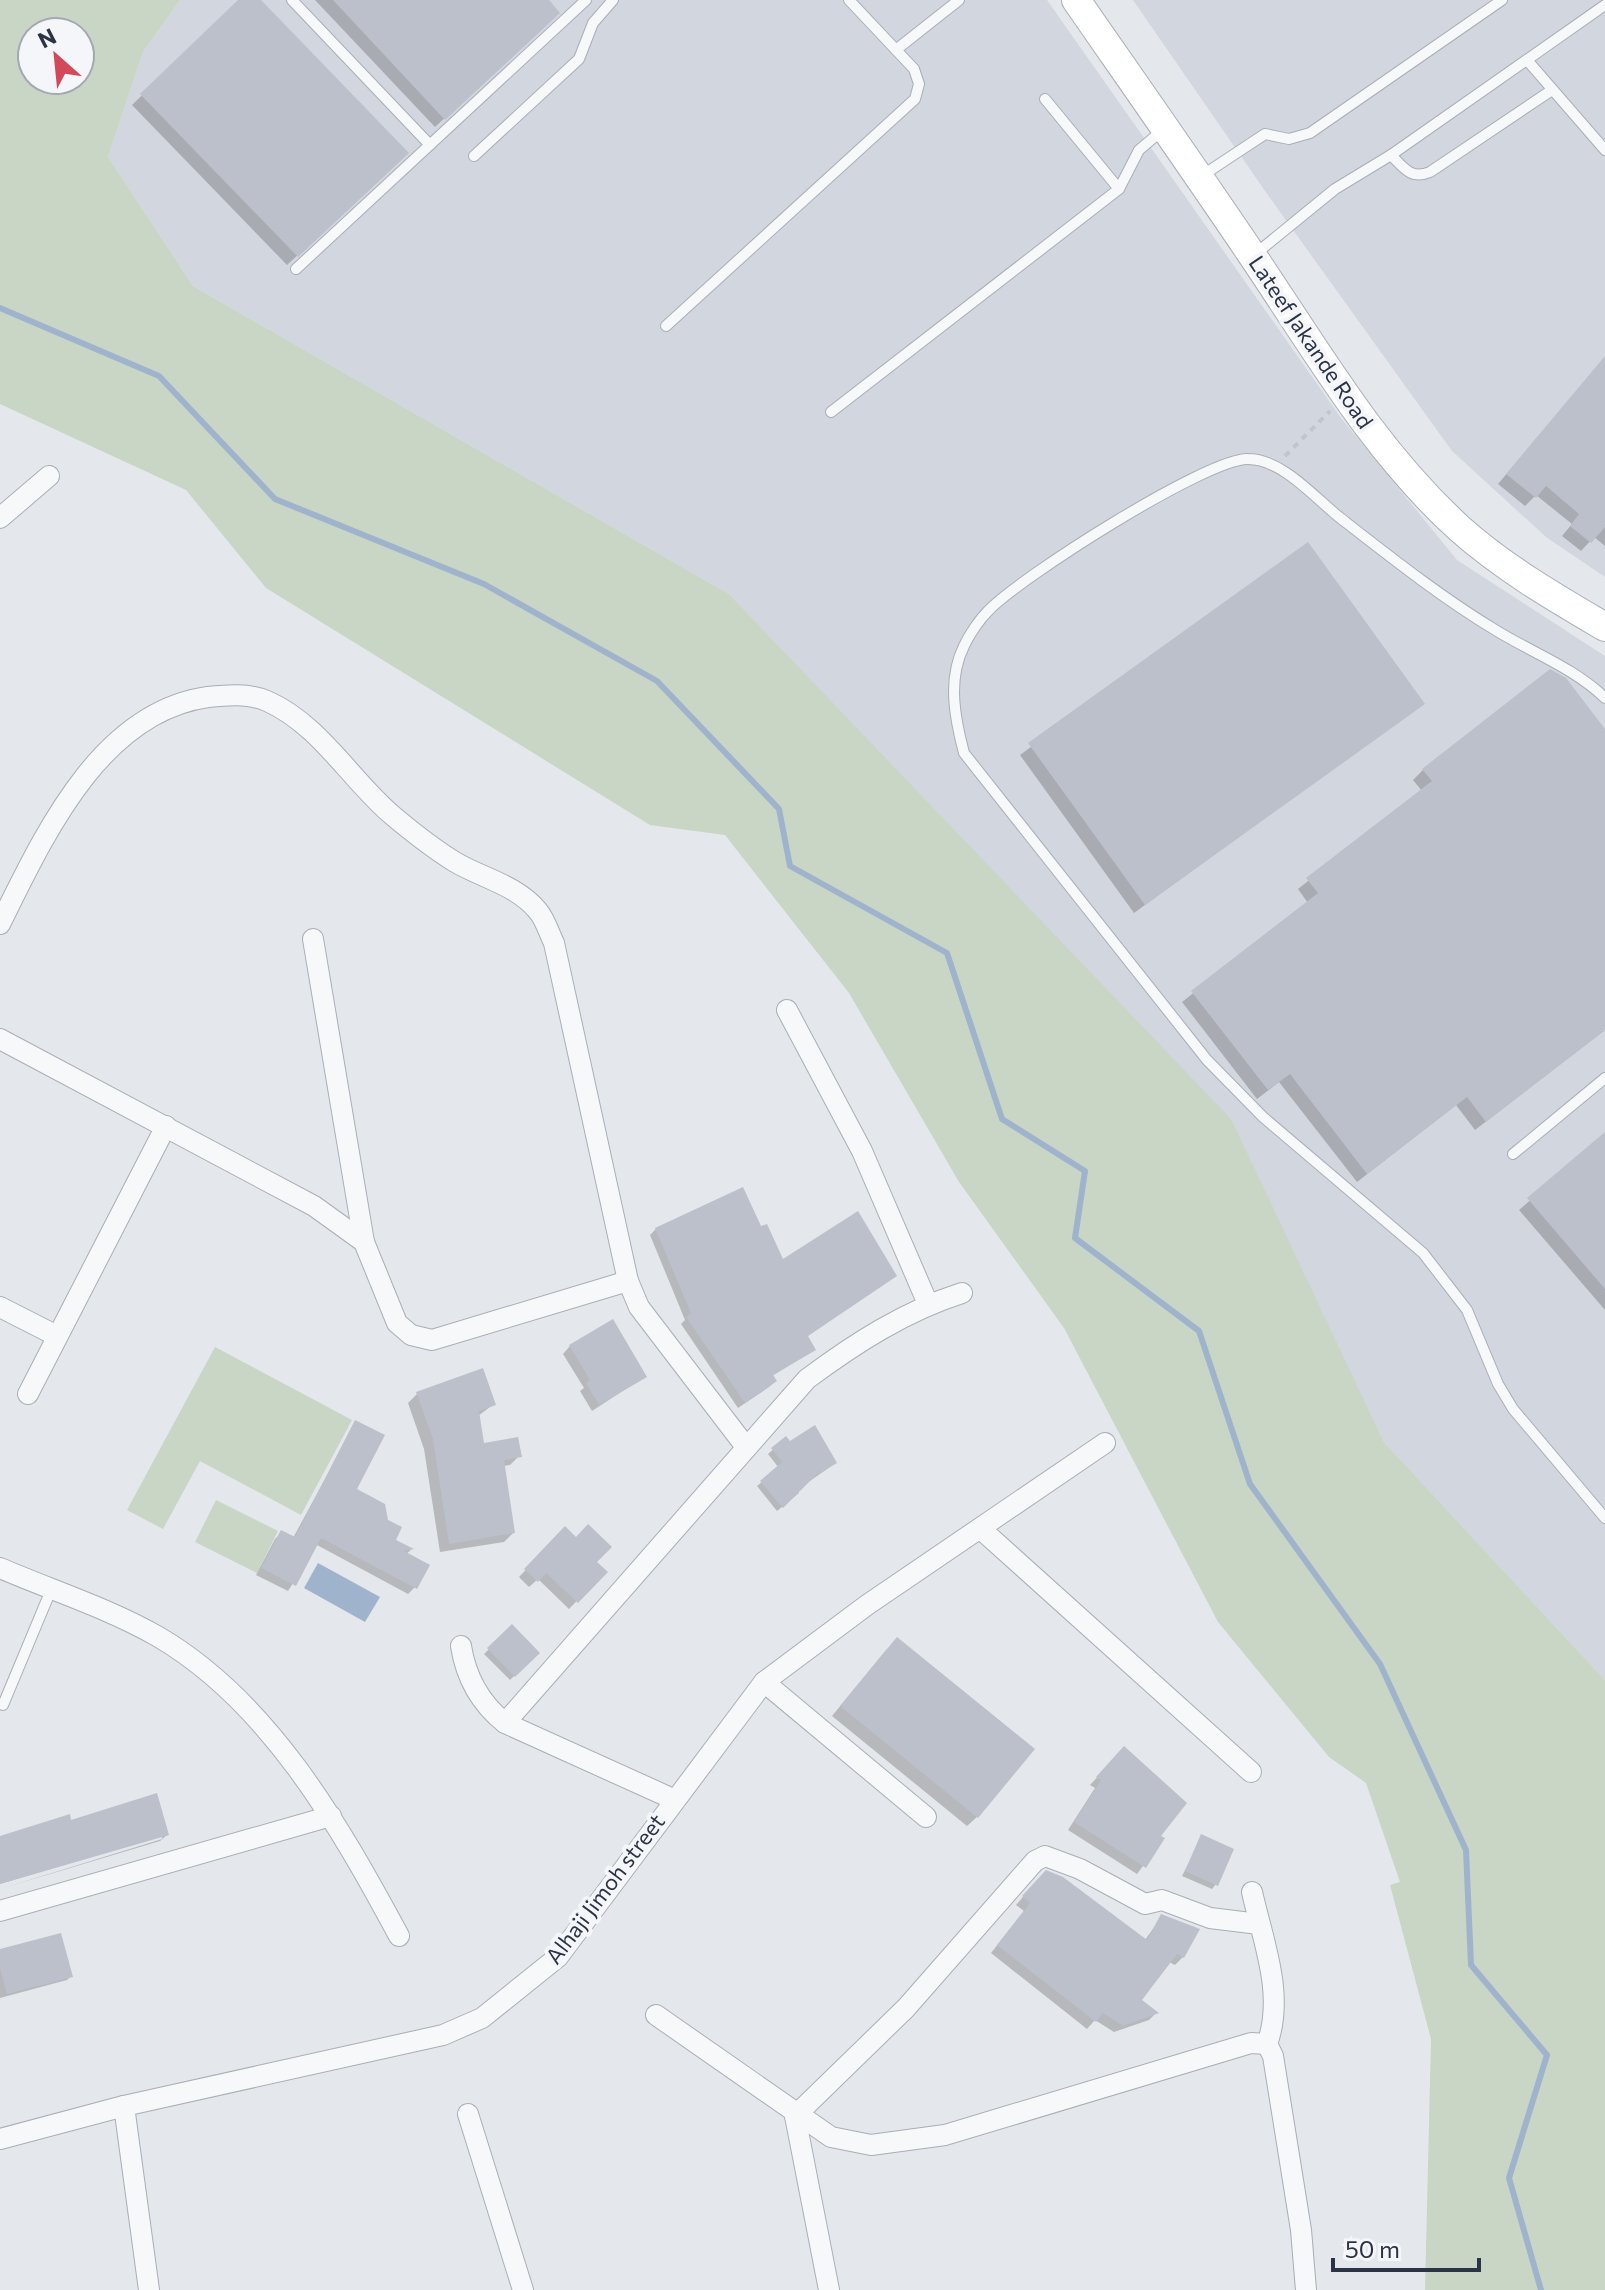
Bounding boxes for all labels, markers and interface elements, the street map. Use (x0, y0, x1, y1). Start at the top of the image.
north arrow (16, 16, 96, 96)
text: N (33, 22, 60, 54)
street label: Lateef Jakande Road (1244, 250, 1379, 433)
street label: Alhaji Jimoh street (539, 1808, 670, 1969)
scale bar (1333, 2222, 1479, 2272)
text: 50 m (1345, 2234, 1400, 2263)

